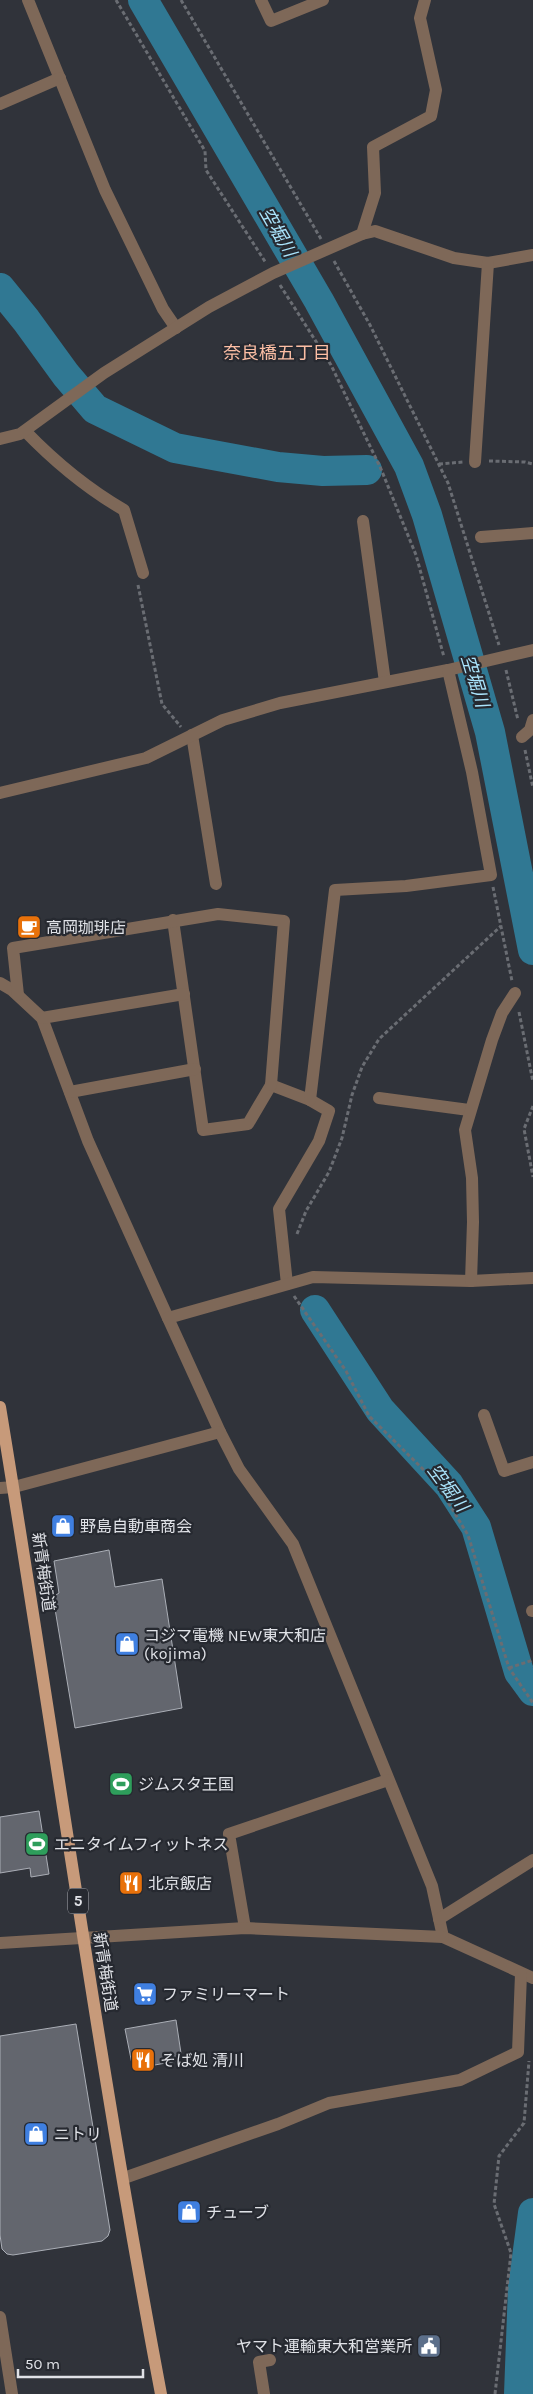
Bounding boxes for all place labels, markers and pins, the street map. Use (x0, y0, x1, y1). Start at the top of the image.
cafe icon: 高岡珈琲店 (16, 914, 42, 940)
place label: 高岡珈琲店 (46, 918, 126, 937)
shop icon: 野島自動車商会 (50, 1513, 76, 1539)
place label: 野島自動車商会 (80, 1517, 192, 1536)
place label: コジマ電機 NEW東大和店 (kojima) (144, 1626, 326, 1663)
shop icon: コジマ電機 NEW東大和店 (kojima) (114, 1631, 140, 1657)
sports icon: ジムスタ王国 (108, 1771, 134, 1797)
place label: ジムスタ王国 (138, 1775, 234, 1794)
sports icon: エニタイムフィットネス (24, 1831, 50, 1857)
place label: エニタイムフィットネス (54, 1835, 228, 1854)
restaurant icon: 北京飯店 (118, 1870, 144, 1896)
place label: 北京飯店 (148, 1874, 212, 1893)
supermarket icon: ファミリーマート (132, 1981, 158, 2007)
place label: ファミリーマート (162, 1985, 290, 2004)
restaurant icon: そば処 清川 (130, 2047, 156, 2073)
place label: そば処 清川 (160, 2051, 244, 2070)
shop icon: ニトリ (23, 2121, 49, 2147)
place label: ニトリ (54, 2125, 102, 2144)
shop icon: チューブ (176, 2199, 202, 2225)
place label: チューブ (206, 2203, 269, 2222)
public building icon: ヤマト運輸東大和営業所 (416, 2333, 442, 2359)
place label: ヤマト運輸東大和営業所 (236, 2337, 412, 2356)

